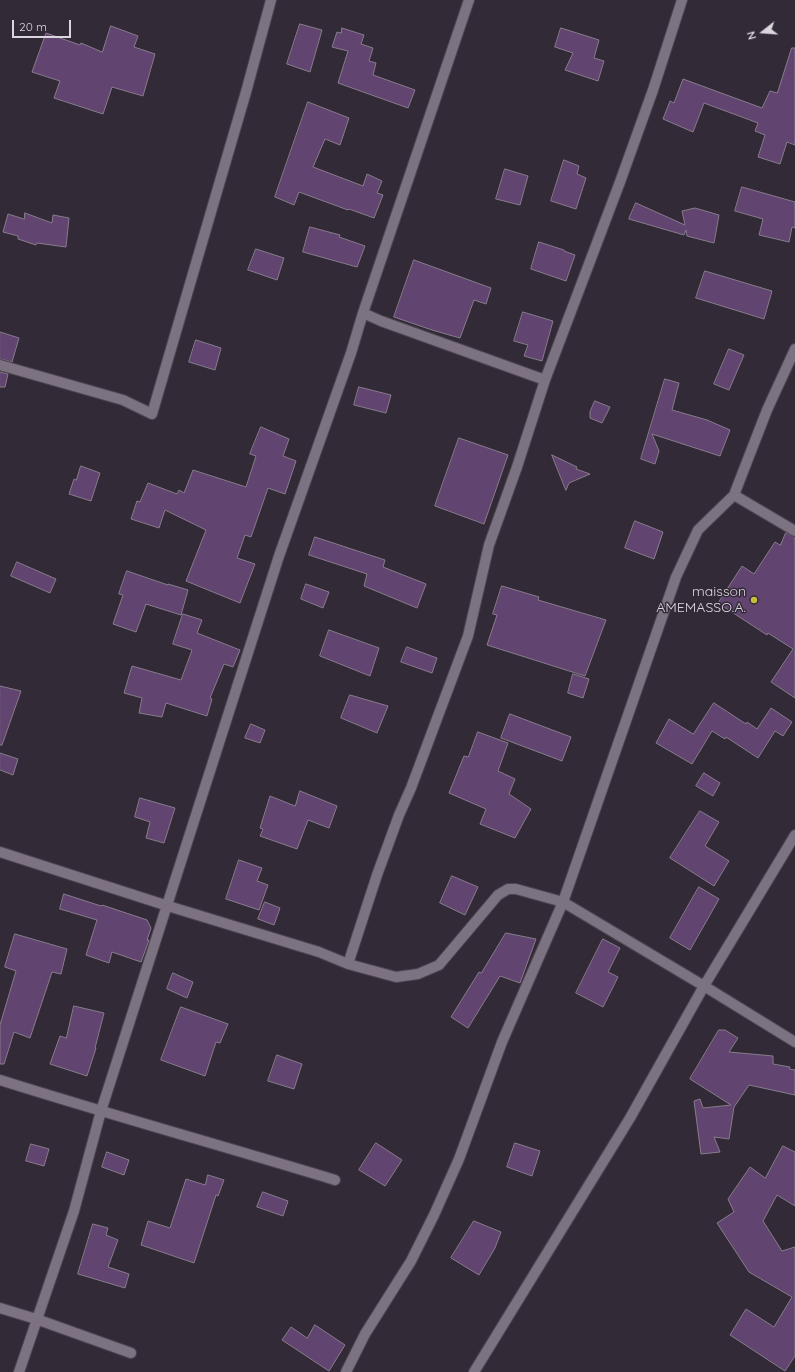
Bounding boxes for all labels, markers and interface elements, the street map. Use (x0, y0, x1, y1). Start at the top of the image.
scale bar (14, 12, 73, 38)
north arrow (743, 12, 783, 52)
text: 20 m (19, 19, 47, 34)
text: N (744, 30, 759, 41)
place label: maisson AMEMASSO.A. (656, 584, 746, 616)
marker: maisson AMEMASSO.A. (749, 595, 759, 605)

